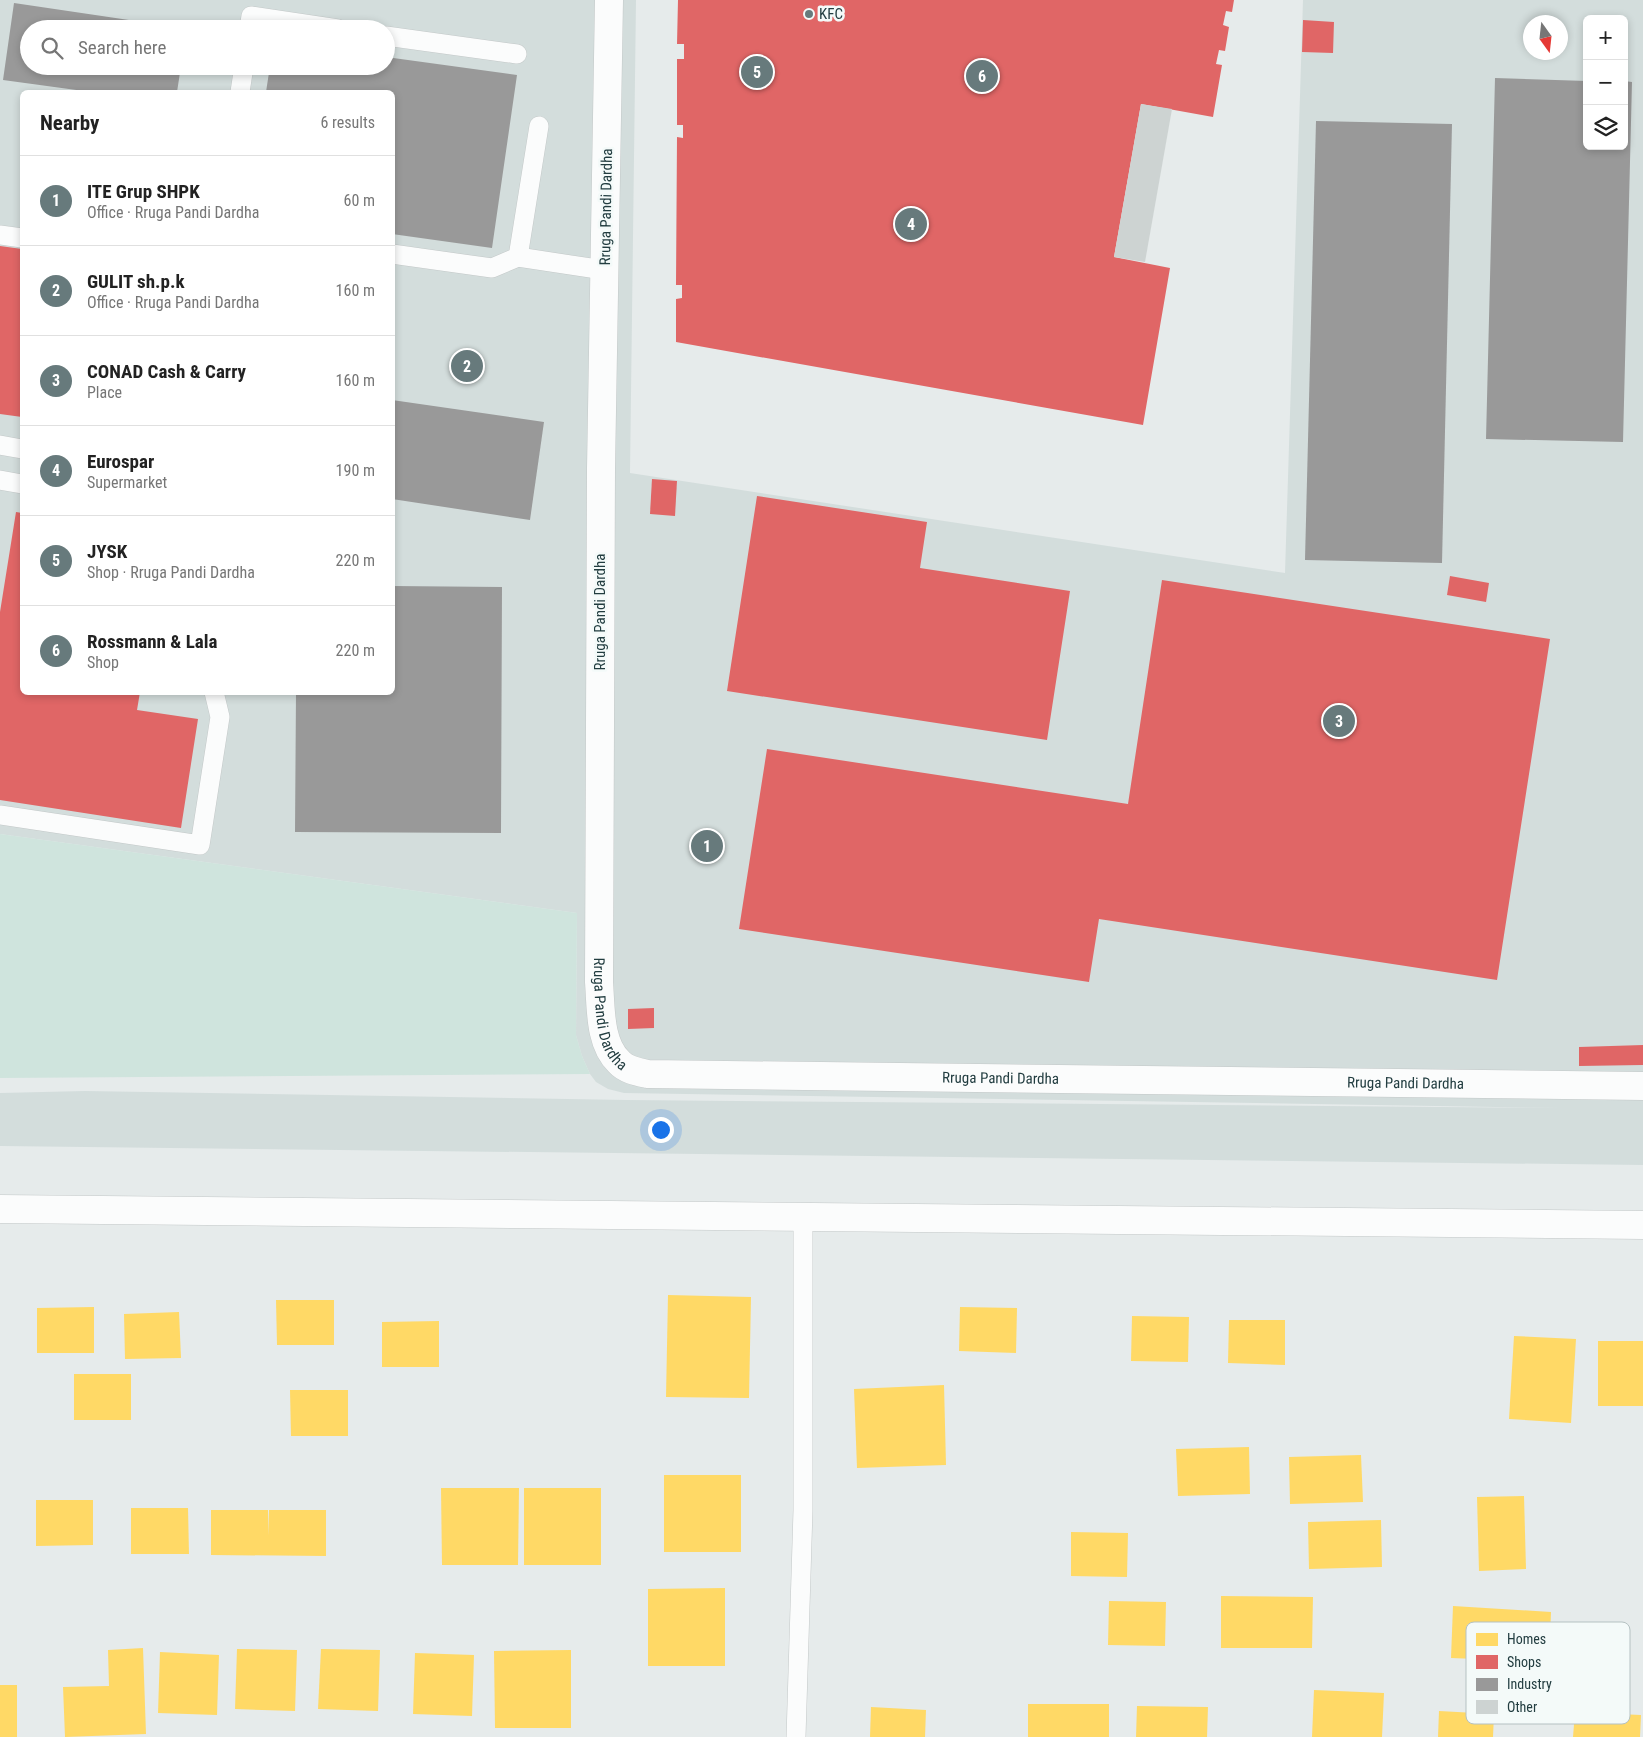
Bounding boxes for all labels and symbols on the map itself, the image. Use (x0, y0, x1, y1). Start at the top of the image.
place label: KFC (819, 5, 843, 23)
marker: KFC (803, 8, 815, 20)
north arrow (1523, 15, 1568, 60)
pin: 5 (741, 53, 773, 91)
pin: 6 (966, 57, 998, 95)
street label: Rruga Pandi Dardha (596, 148, 616, 266)
pin: 4 (895, 205, 927, 243)
pin: 2 (451, 347, 483, 385)
street label: Rruga Pandi Dardha (591, 554, 609, 670)
pin: 3 (1323, 702, 1355, 740)
pin: 1 (691, 827, 723, 865)
street label: Rruga Pandi Dardha (590, 957, 631, 1074)
street label: Rruga Pandi Dardha (942, 1069, 1059, 1088)
street label: Rruga Pandi Dardha (1347, 1073, 1464, 1093)
your location (648, 1117, 674, 1143)
legend (1466, 1622, 1630, 1724)
text: Homes (1507, 1631, 1546, 1647)
text: Shops (1507, 1654, 1541, 1670)
text: Industry (1507, 1676, 1552, 1692)
text: Other (1507, 1699, 1537, 1715)

